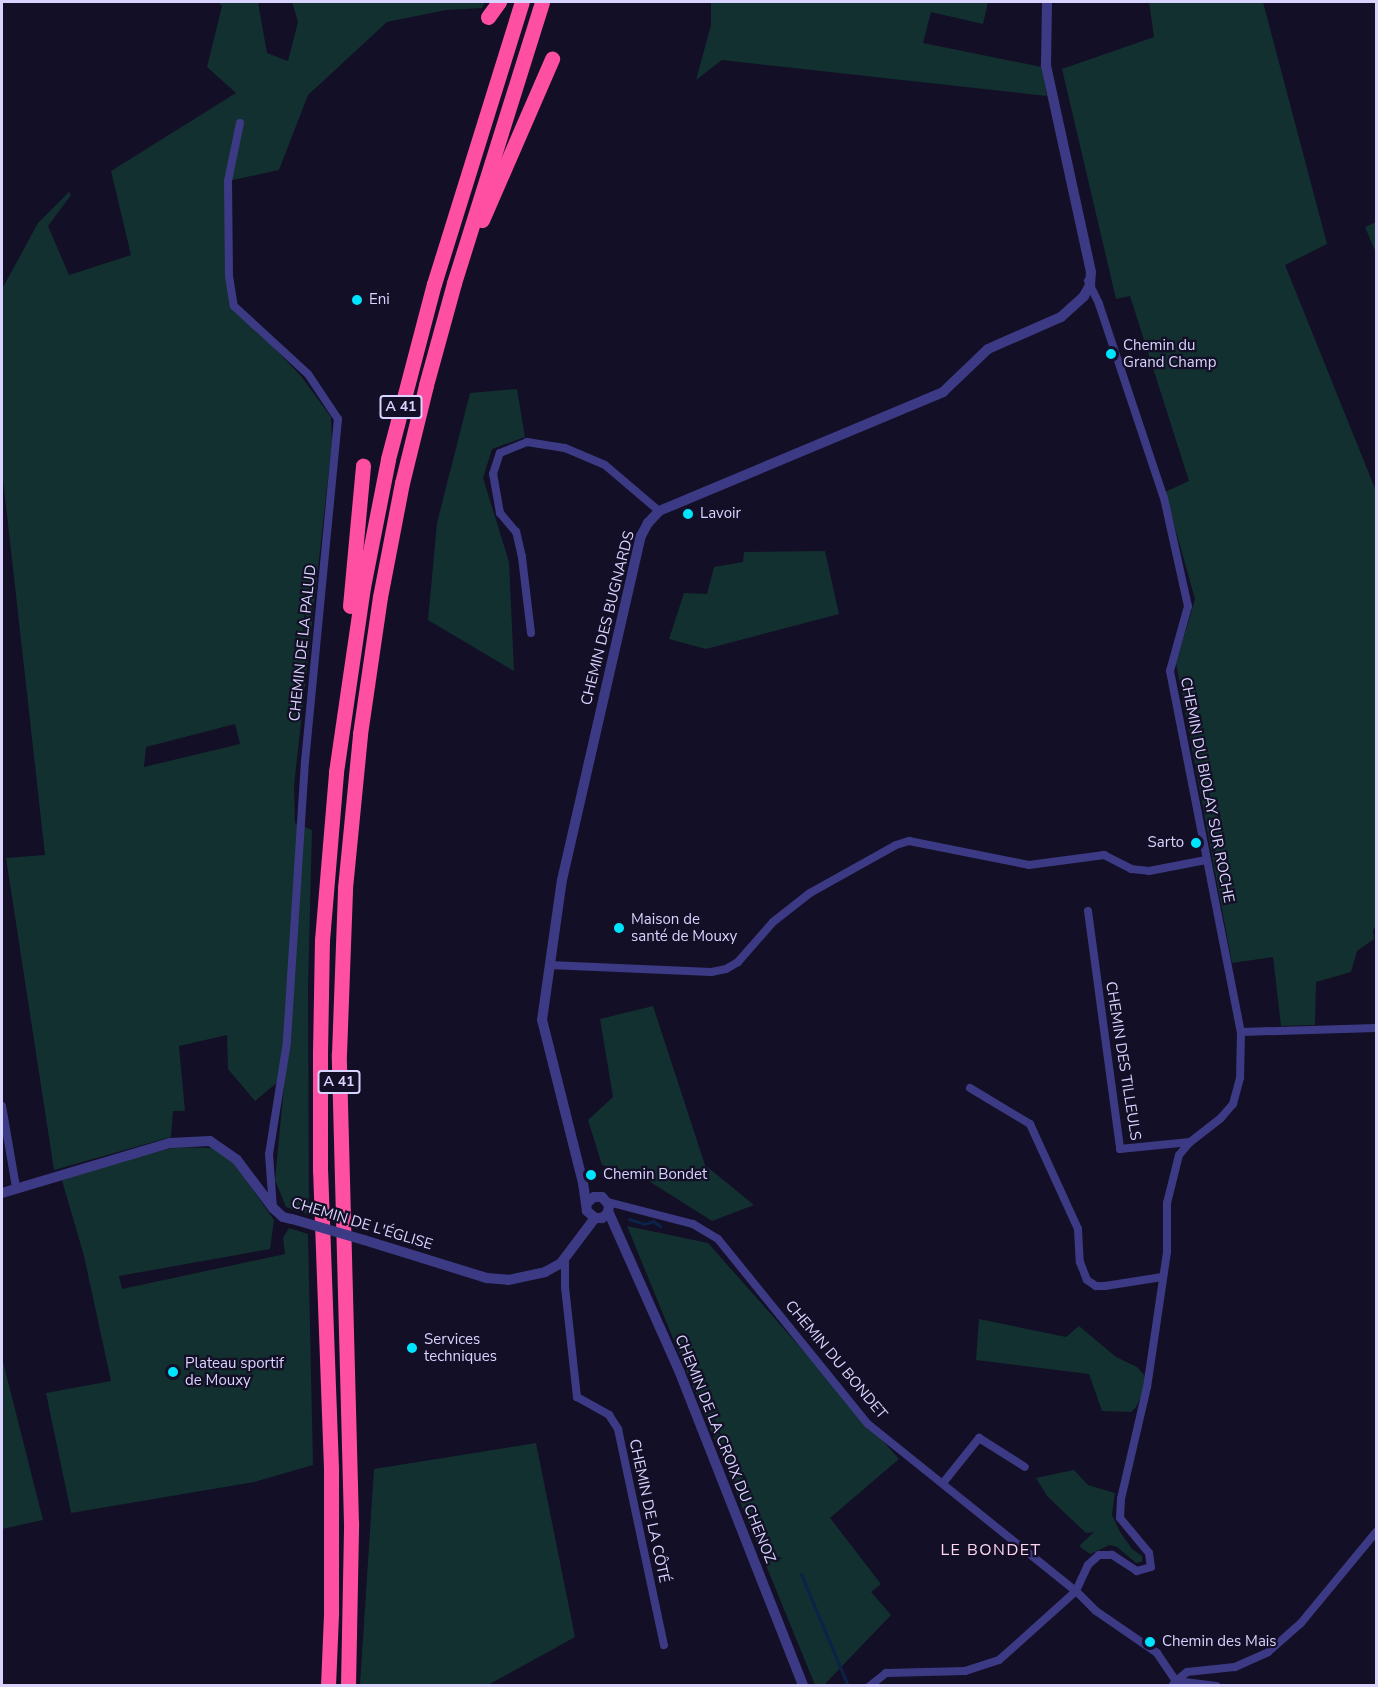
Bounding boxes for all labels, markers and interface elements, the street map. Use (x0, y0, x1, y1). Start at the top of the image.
place label: Eni (369, 291, 390, 309)
marker: Eni (350, 293, 364, 307)
place label: Chemin du Grand Champ (1123, 336, 1216, 371)
marker: Chemin du Grand Champ (1104, 347, 1118, 361)
road number: A 41 (378, 396, 424, 418)
place label: Lavoir (700, 505, 741, 523)
marker: Lavoir (681, 507, 695, 521)
street label: CHEMIN DES BUGNARDS (578, 529, 638, 707)
street label: CHEMIN DE LA PALUD (286, 564, 320, 722)
street label: CHEMIN DU BIOLAY SUR ROCHE (1176, 676, 1238, 904)
place label: Sarto (1148, 834, 1184, 852)
marker: Sarto (1189, 836, 1203, 850)
place label: Maison de santé de Mouxy (631, 910, 737, 945)
marker: Maison de santé de Mouxy (612, 921, 626, 935)
street label: CHEMIN DES TILLEULS (1102, 980, 1144, 1142)
road number: A 41 (316, 1071, 362, 1093)
place label: Chemin Bondet (603, 1166, 707, 1184)
marker: Chemin Bondet (584, 1168, 598, 1182)
street label: CHEMIN DE L'ÉGLISE (289, 1194, 435, 1254)
street label: CHEMIN DU BONDET (781, 1297, 891, 1423)
place label: Services techniques (424, 1330, 497, 1365)
street label: CHEMIN DE LA CROIX DU CHENOZ (671, 1332, 779, 1566)
marker: Services techniques (405, 1341, 419, 1355)
place label: Plateau sportif de Mouxy (185, 1354, 284, 1389)
marker: Plateau sportif de Mouxy (166, 1365, 180, 1379)
street label: CHEMIN DE LA CÔTÉ (625, 1437, 673, 1585)
district label: LE BONDET (940, 1540, 1042, 1560)
place label: Chemin des Mais (1162, 1633, 1277, 1651)
marker: Chemin des Mais (1143, 1635, 1157, 1649)

